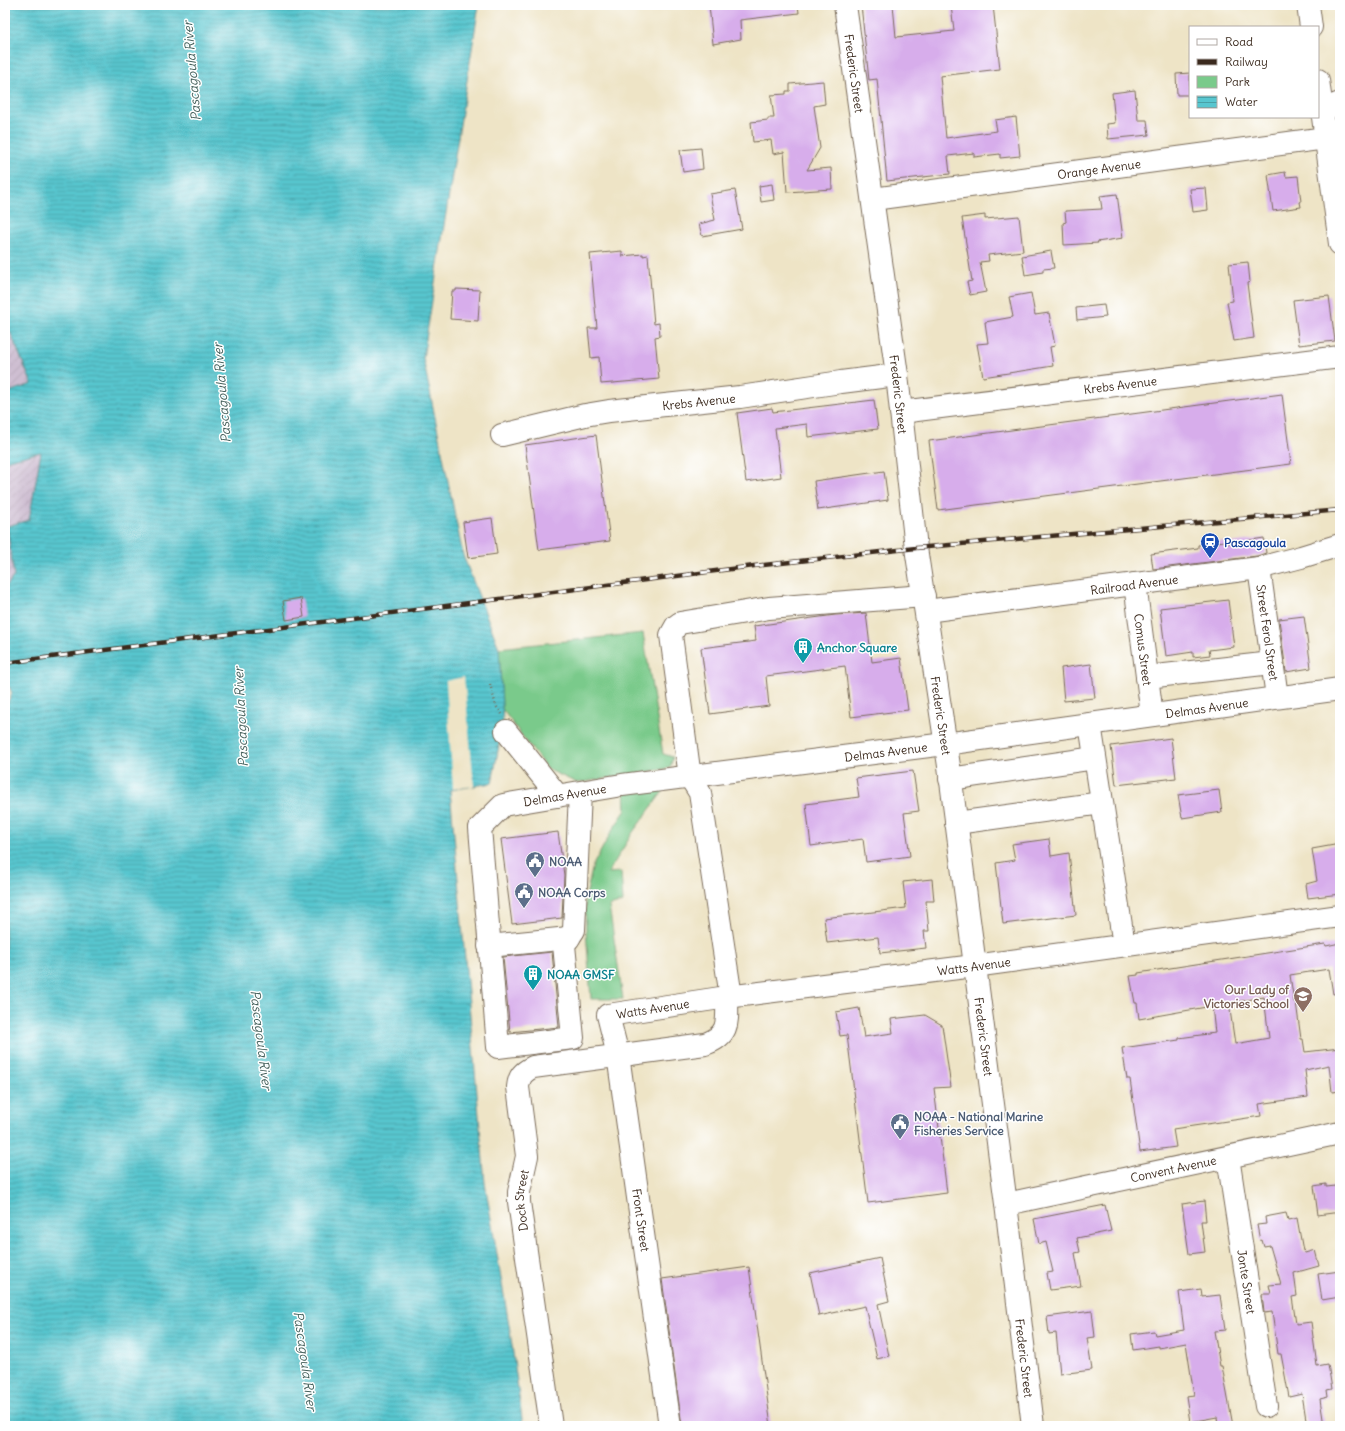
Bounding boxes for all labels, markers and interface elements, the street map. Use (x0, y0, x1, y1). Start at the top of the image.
water label: Pascagoula River (179, 19, 205, 122)
legend (1189, 26, 1319, 118)
street label: Frederic Street (842, 33, 868, 114)
text: Road (1225, 34, 1253, 49)
text: Railway (1225, 54, 1268, 69)
text: Park (1225, 74, 1250, 89)
text: Water (1225, 94, 1258, 109)
street label: Orange Avenue (1056, 156, 1142, 182)
water label: Pascagoula River (209, 341, 235, 444)
street label: Frederic Street (887, 354, 911, 435)
street label: Krebs Avenue (1083, 373, 1158, 397)
street label: Krebs Avenue (661, 390, 736, 413)
station icon: Pascagoula (1199, 531, 1221, 559)
place label: Pascagoula (1224, 535, 1286, 551)
street label: Railroad Avenue (1089, 571, 1179, 597)
street label: Street Ferol Street (1254, 583, 1282, 681)
street label: Comus Street (1131, 613, 1156, 686)
building icon: Anchor Square (792, 636, 814, 664)
place label: Anchor Square (817, 640, 898, 656)
water label: Pascagoula River (230, 665, 252, 767)
street label: Frederic Street (928, 675, 955, 756)
street label: Delmas Avenue (1164, 694, 1249, 721)
street label: Delmas Avenue (843, 739, 928, 764)
street label: Delmas Avenue (522, 780, 607, 809)
public building icon: NOAA (524, 850, 546, 878)
place label: NOAA (549, 854, 582, 869)
public building icon: NOAA Corps (513, 881, 535, 909)
place label: NOAA Corps (538, 885, 606, 901)
street label: Watts Avenue (936, 954, 1012, 978)
building icon: NOAA GMSF (522, 963, 544, 991)
place label: NOAA GMSF (547, 967, 615, 982)
place label: Our Lady of Victories School (1204, 982, 1290, 1011)
school or university icon: Our Lady of Victories School (1292, 985, 1314, 1013)
water label: Pascagoula River (246, 989, 276, 1092)
street label: Watts Avenue (615, 995, 690, 1021)
street label: Frederic Street (972, 996, 997, 1077)
place label: NOAA - National Marine Fisheries Service (914, 1109, 1044, 1138)
public building icon: NOAA - National Marine Fisheries Service (889, 1112, 911, 1140)
street label: Convent Avenue (1129, 1152, 1218, 1185)
street label: Dock Street (511, 1168, 531, 1232)
street label: Front Street (629, 1187, 653, 1253)
street label: Jonte Street (1235, 1248, 1259, 1315)
water label: Pascagoula River (290, 1310, 321, 1413)
street label: Frederic Street (1012, 1318, 1037, 1398)

